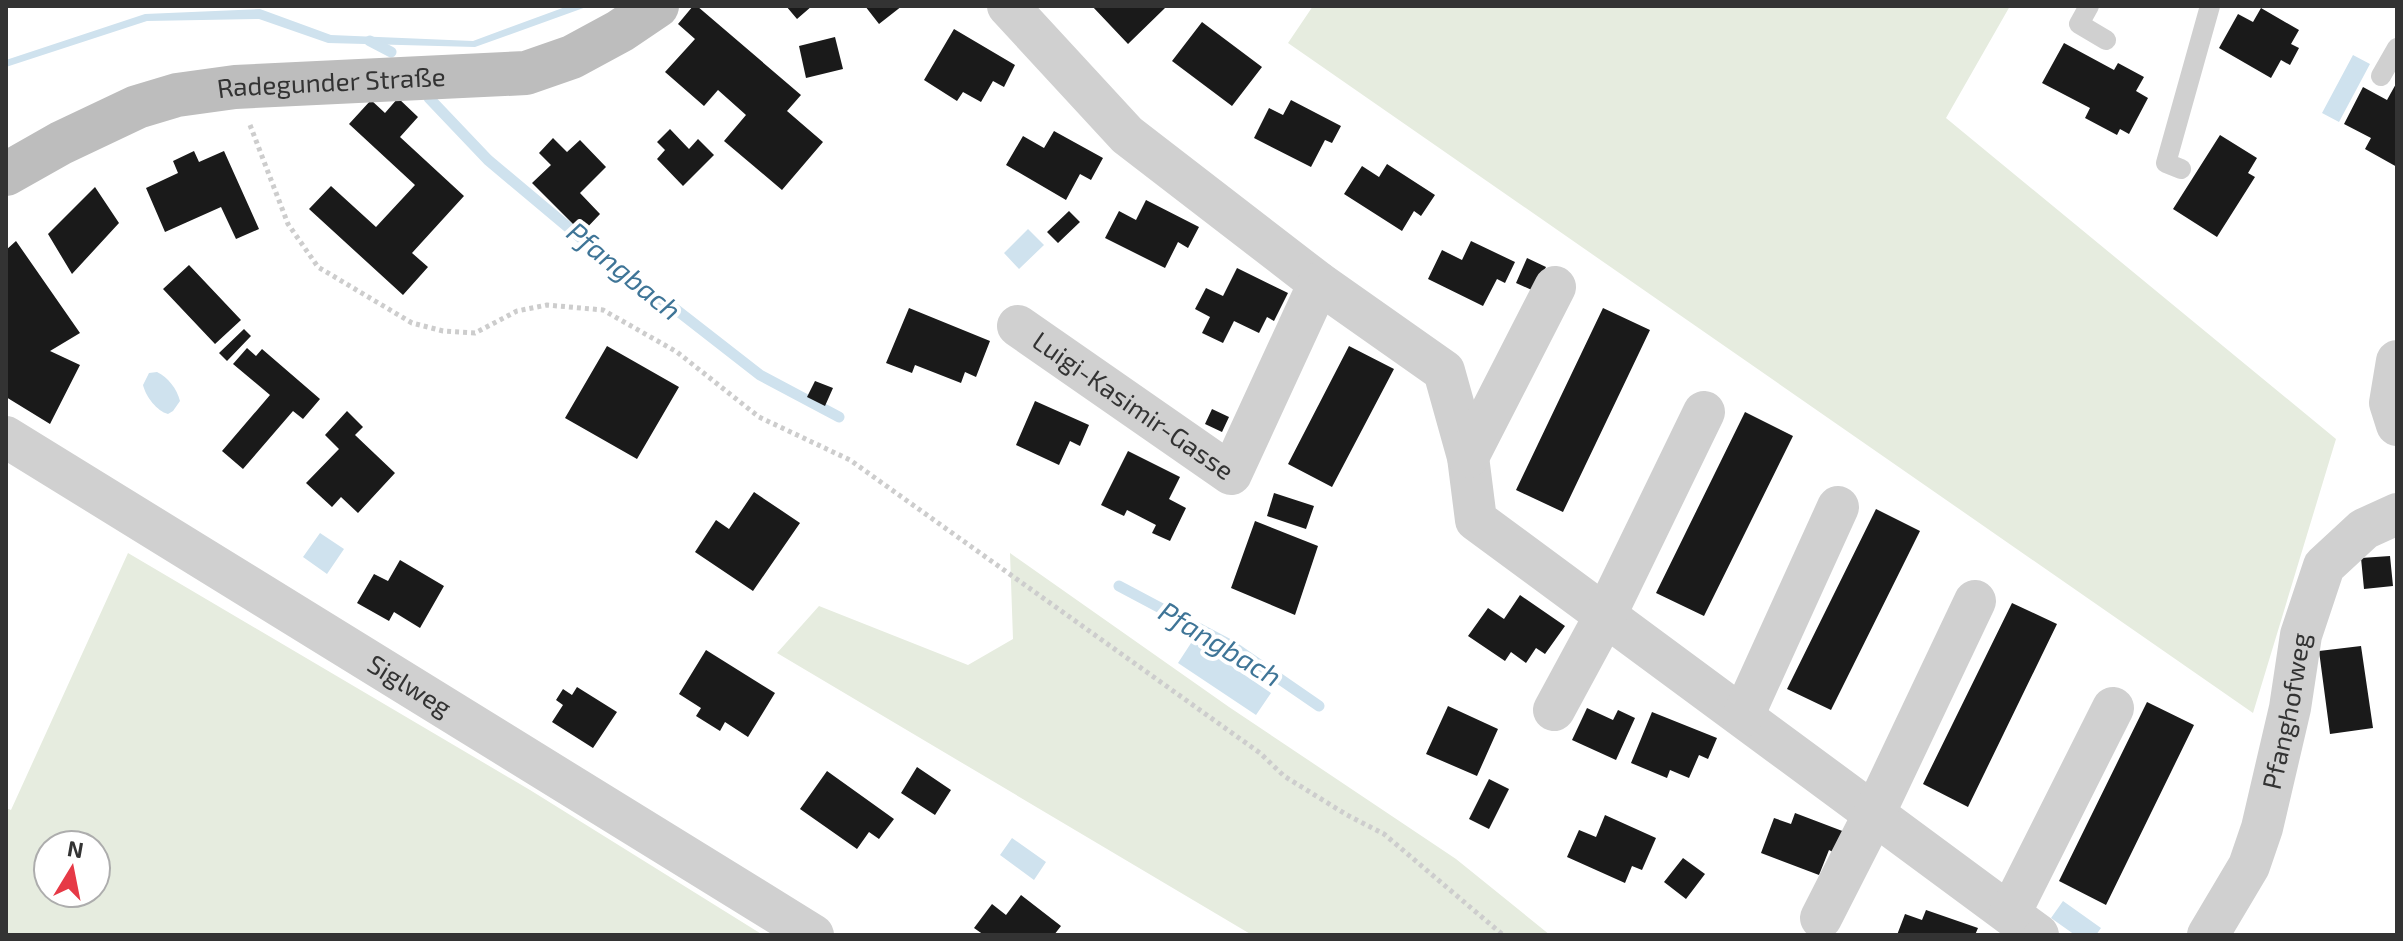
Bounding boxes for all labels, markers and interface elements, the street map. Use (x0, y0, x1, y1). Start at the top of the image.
street label: Radegunder Straße (215, 60, 446, 103)
water label: Pfangbach (561, 214, 689, 327)
street label: Luigi-Kasimir-Gasse (1027, 324, 1240, 485)
water label: Pfangbach (1153, 593, 1288, 693)
street label: Pfanghofweg (2255, 631, 2315, 792)
street label: Siglweg (363, 647, 458, 722)
north arrow (32, 829, 112, 909)
text: N (66, 834, 86, 863)

